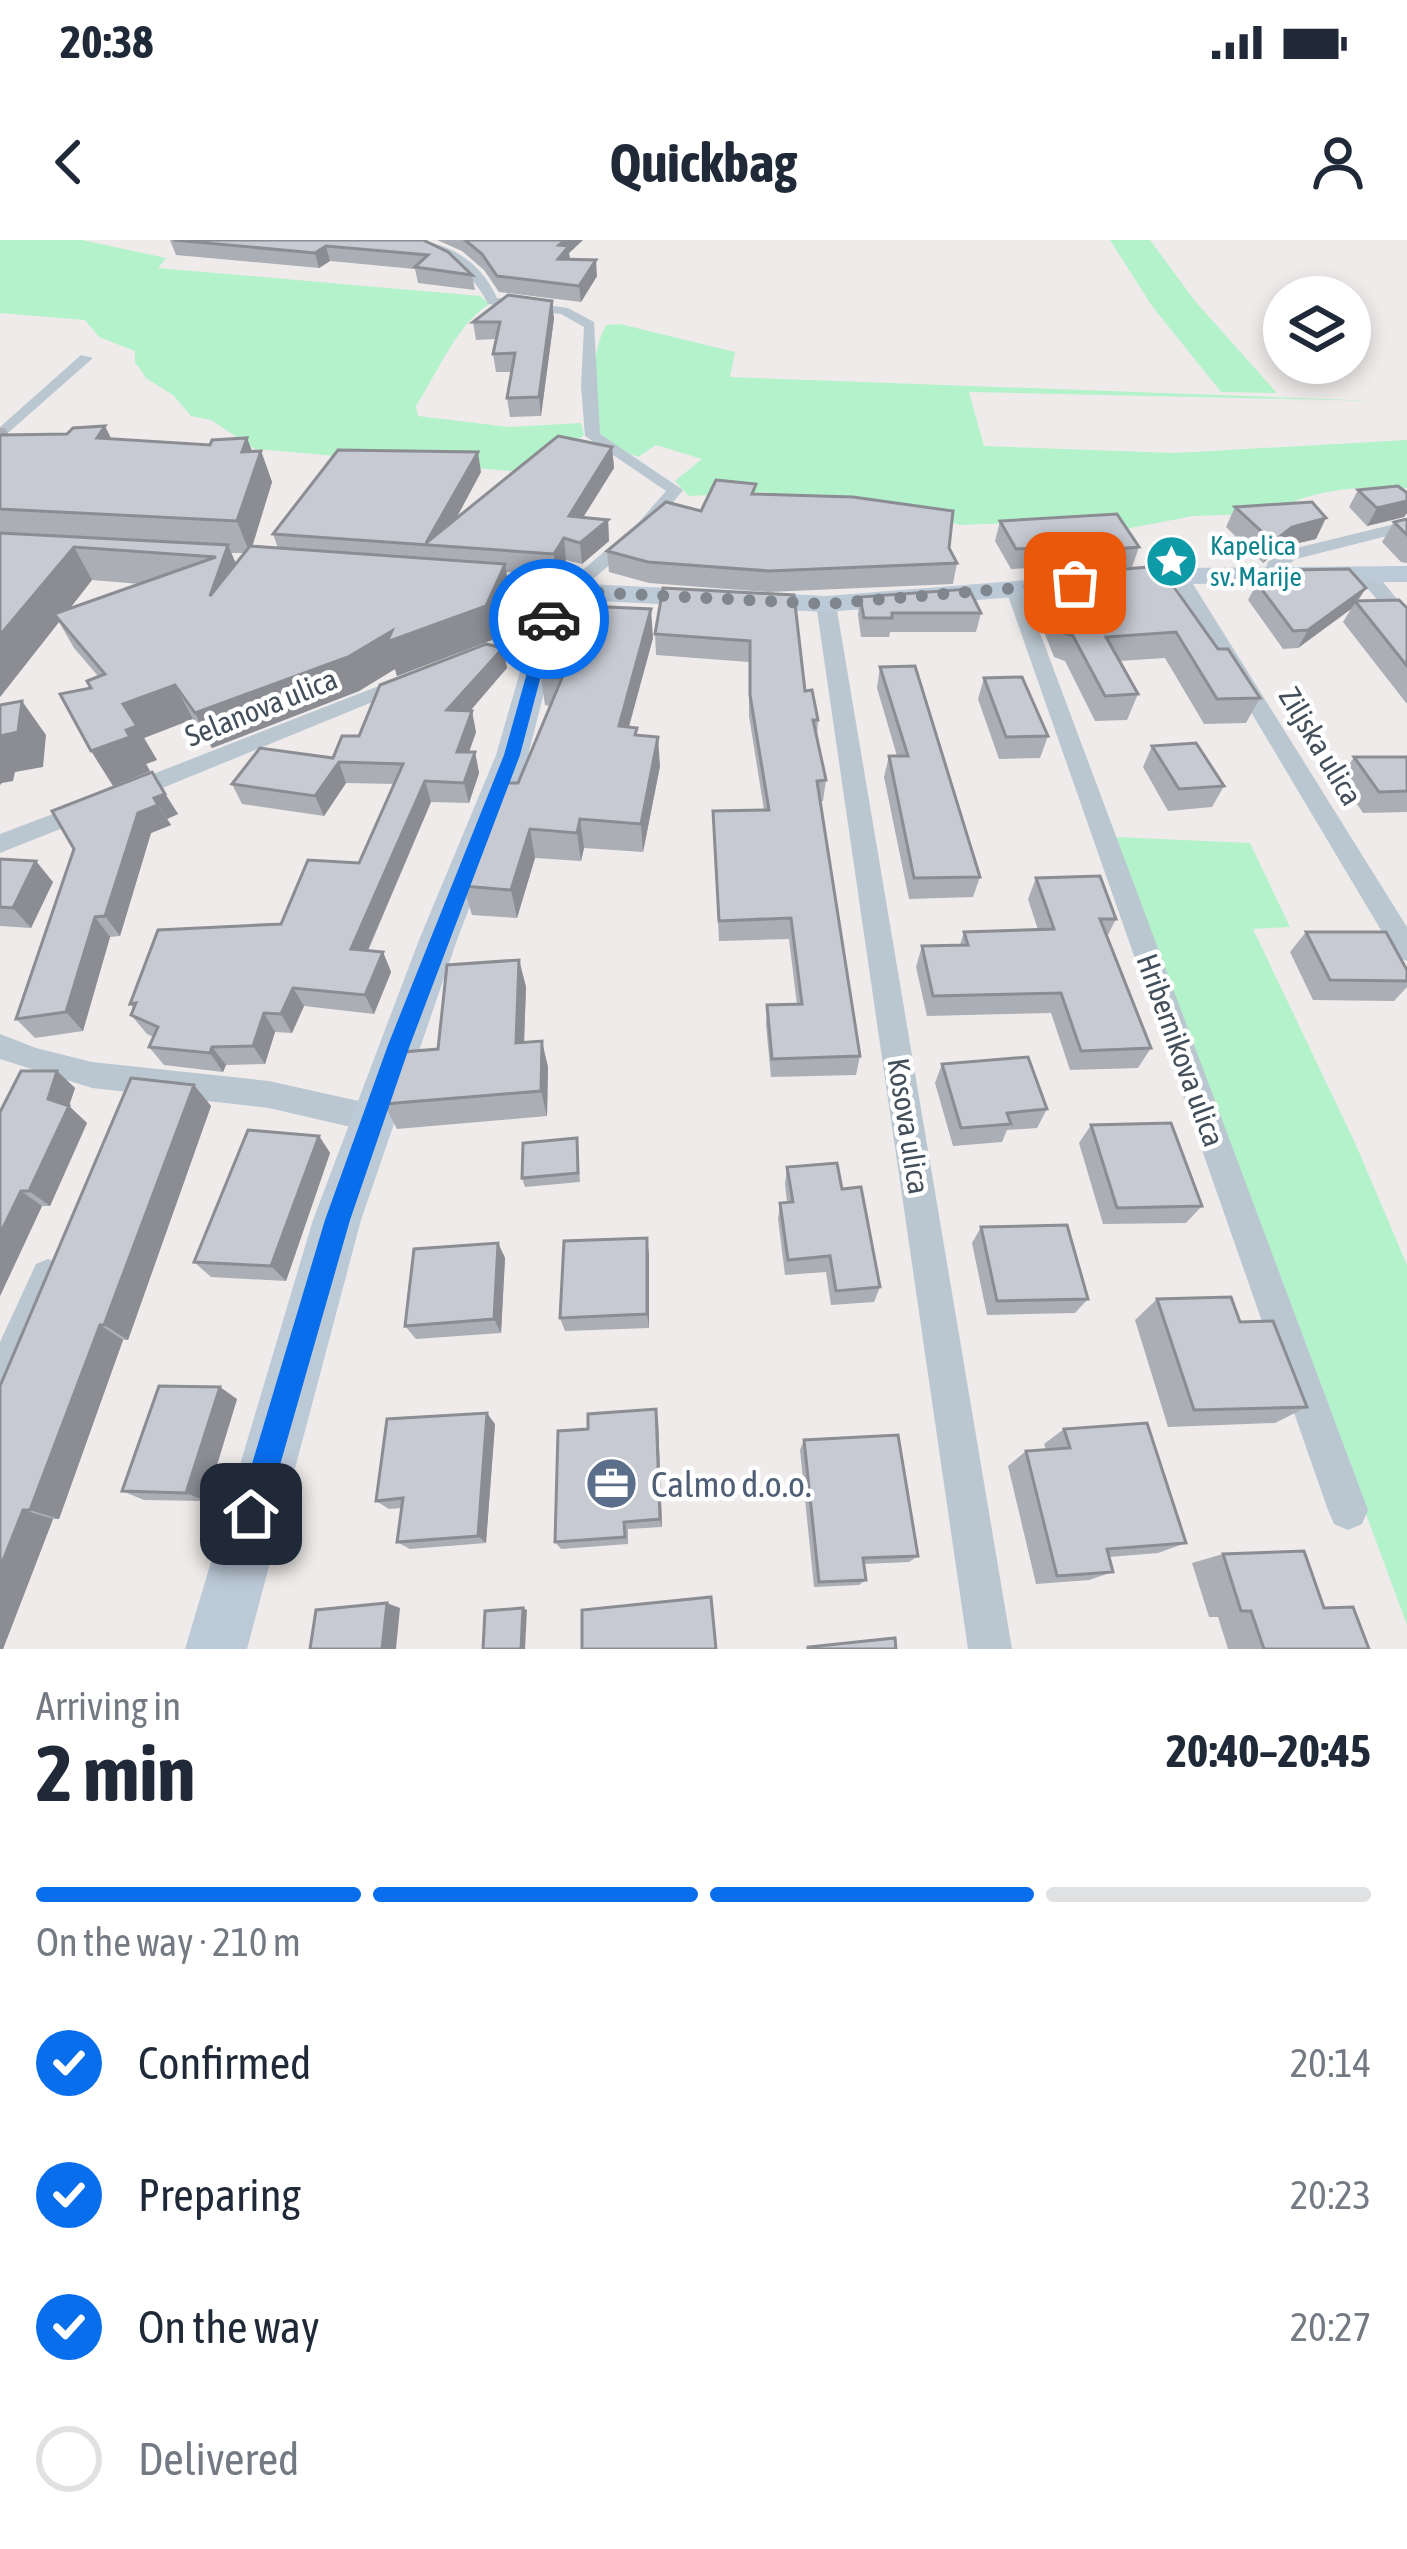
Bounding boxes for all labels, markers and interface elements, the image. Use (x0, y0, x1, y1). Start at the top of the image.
text: 20:38 (60, 16, 154, 68)
icon: back (36, 129, 102, 195)
icon: person (1305, 129, 1371, 195)
text: Quickbag (610, 132, 797, 193)
map controls (1263, 276, 1371, 384)
button: layers (1263, 276, 1371, 384)
place label: Kapelica sv. Marije (1210, 530, 1302, 592)
pin (1024, 532, 1126, 634)
place icon: Kapelica sv. Marije (1143, 533, 1199, 589)
icon: bag (1042, 550, 1108, 616)
courier (489, 559, 609, 679)
icon: car (516, 586, 582, 652)
street label: Selanova ulica (180, 661, 342, 753)
street label: Ziljska ulica (1273, 681, 1369, 811)
street label: Hribernikova ulica (1130, 949, 1232, 1151)
street label: Kosova ulica (881, 1056, 937, 1196)
office icon: Calmo d.o.o. (584, 1456, 640, 1512)
pin (200, 1463, 302, 1565)
place label: Calmo d.o.o. (651, 1463, 811, 1505)
icon: home (218, 1481, 284, 1547)
text: Arriving in (36, 1684, 181, 1728)
text: 20:40–20:45 (1166, 1725, 1371, 1777)
text: 2 min (36, 1728, 195, 1818)
text: On the way · 210 m (36, 1920, 301, 1964)
icon: check (36, 2030, 102, 2096)
text: Confirmed (138, 2037, 311, 2089)
text: 20:14 (1290, 2041, 1371, 2085)
icon: check (36, 2162, 102, 2228)
text: Preparing (138, 2169, 301, 2221)
text: 20:23 (1290, 2173, 1371, 2217)
icon: check (36, 2294, 102, 2360)
text: On the way (138, 2301, 320, 2353)
text: 20:27 (1290, 2305, 1371, 2349)
text: Delivered (138, 2433, 299, 2485)

